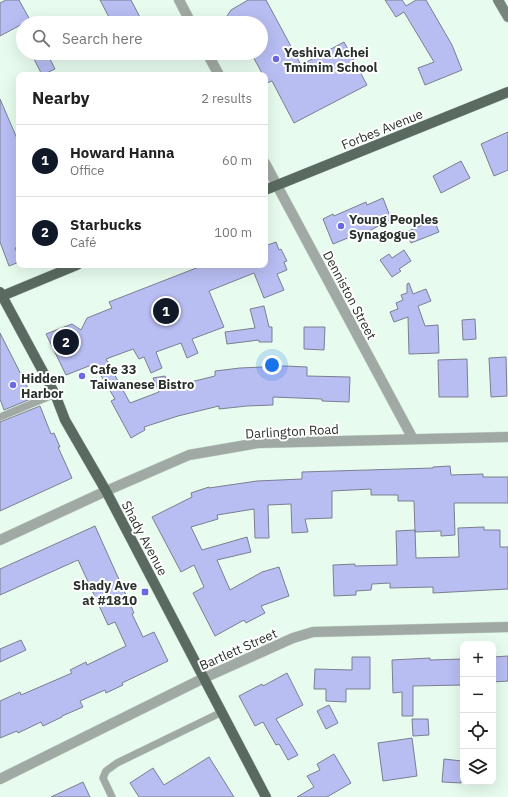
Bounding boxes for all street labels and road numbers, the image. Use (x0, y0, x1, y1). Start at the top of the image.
street label: Forbes Avenue (339, 105, 425, 154)
street label: Denniston Street (319, 248, 380, 343)
street label: Darlington Road (245, 421, 339, 442)
street label: Shady Avenue (118, 498, 171, 579)
street label: Bartlett Street (197, 625, 280, 674)

